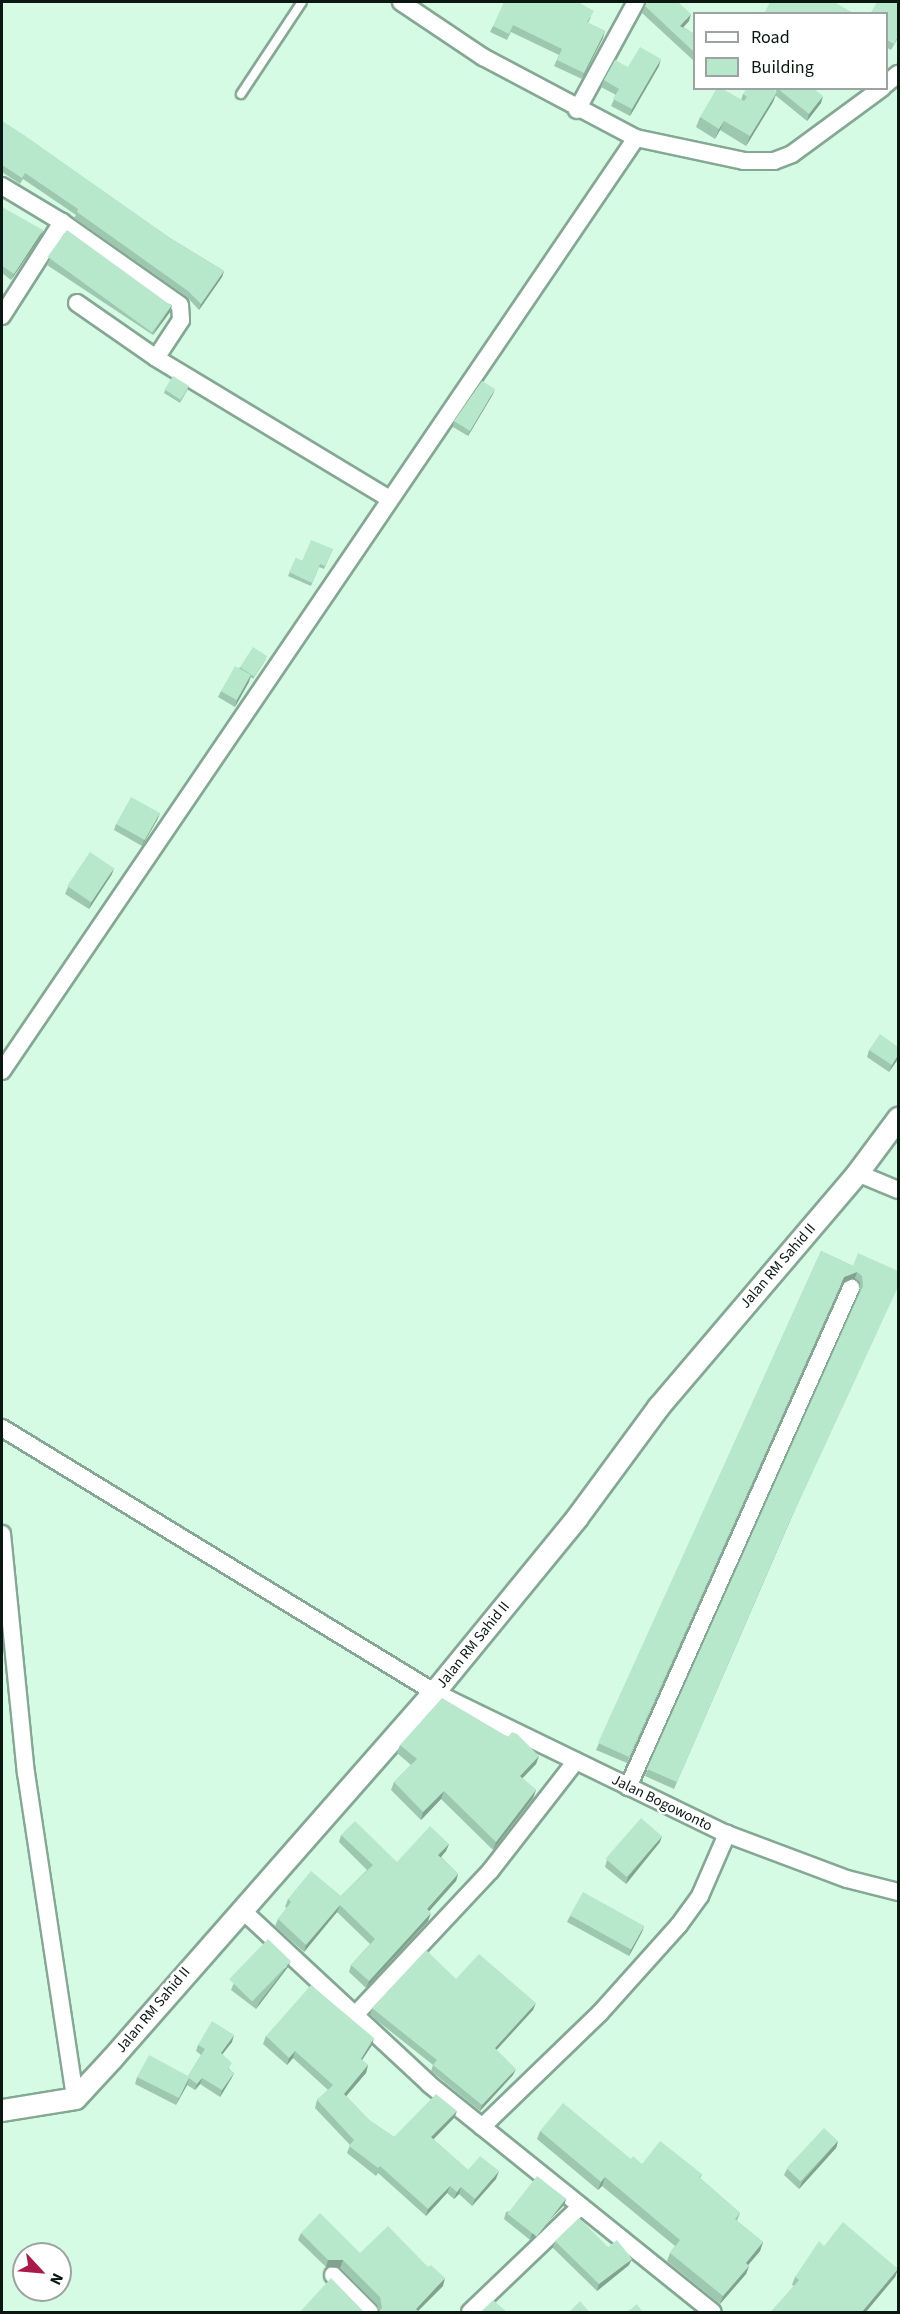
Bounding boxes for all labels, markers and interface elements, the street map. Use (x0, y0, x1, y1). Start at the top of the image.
legend (693, 12, 888, 90)
text: Road (751, 25, 790, 50)
text: Building (751, 55, 814, 80)
street label: Jalan RM Sahid II (736, 1220, 820, 1312)
street label: Jalan RM Sahid II (433, 1598, 513, 1692)
street label: Jalan Bogowonto (609, 1771, 715, 1835)
street label: Jalan RM Sahid II (112, 1963, 194, 2057)
north arrow (12, 2242, 72, 2302)
text: N (44, 2269, 69, 2289)

